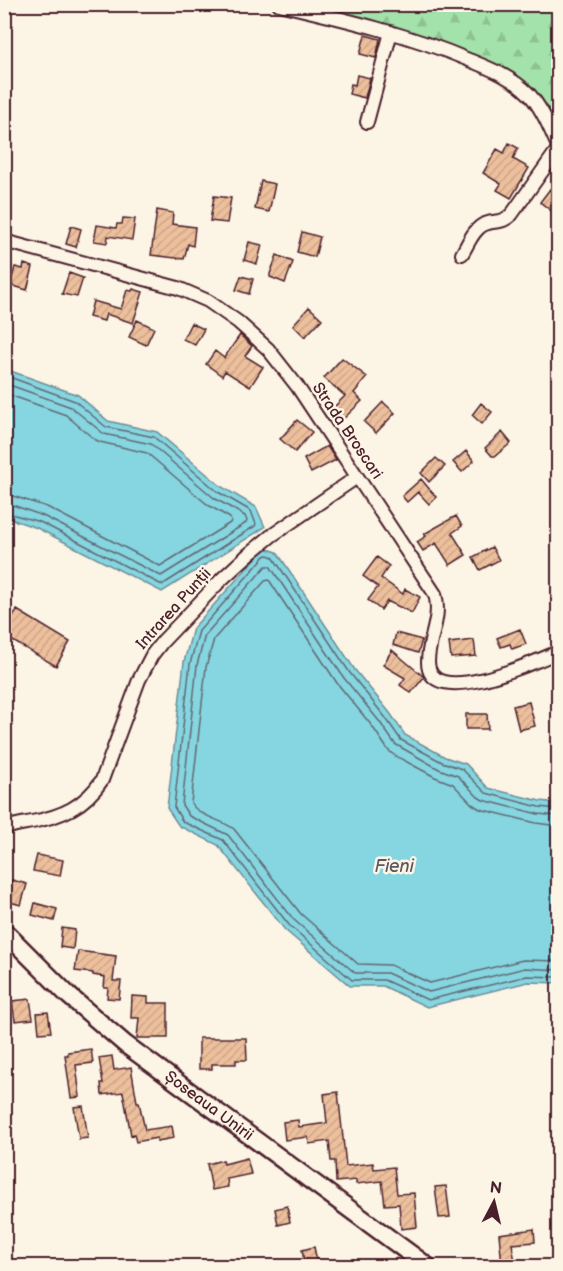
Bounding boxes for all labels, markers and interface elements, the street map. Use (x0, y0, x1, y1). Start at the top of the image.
street label: Strada Broscari (308, 379, 386, 483)
street label: Intrarea Punții (133, 564, 215, 654)
water label: Fieni (374, 856, 415, 877)
street label: Șoseaua Unirii (161, 1067, 257, 1145)
north arrow (464, 1172, 524, 1232)
text: N (489, 1178, 503, 1199)

